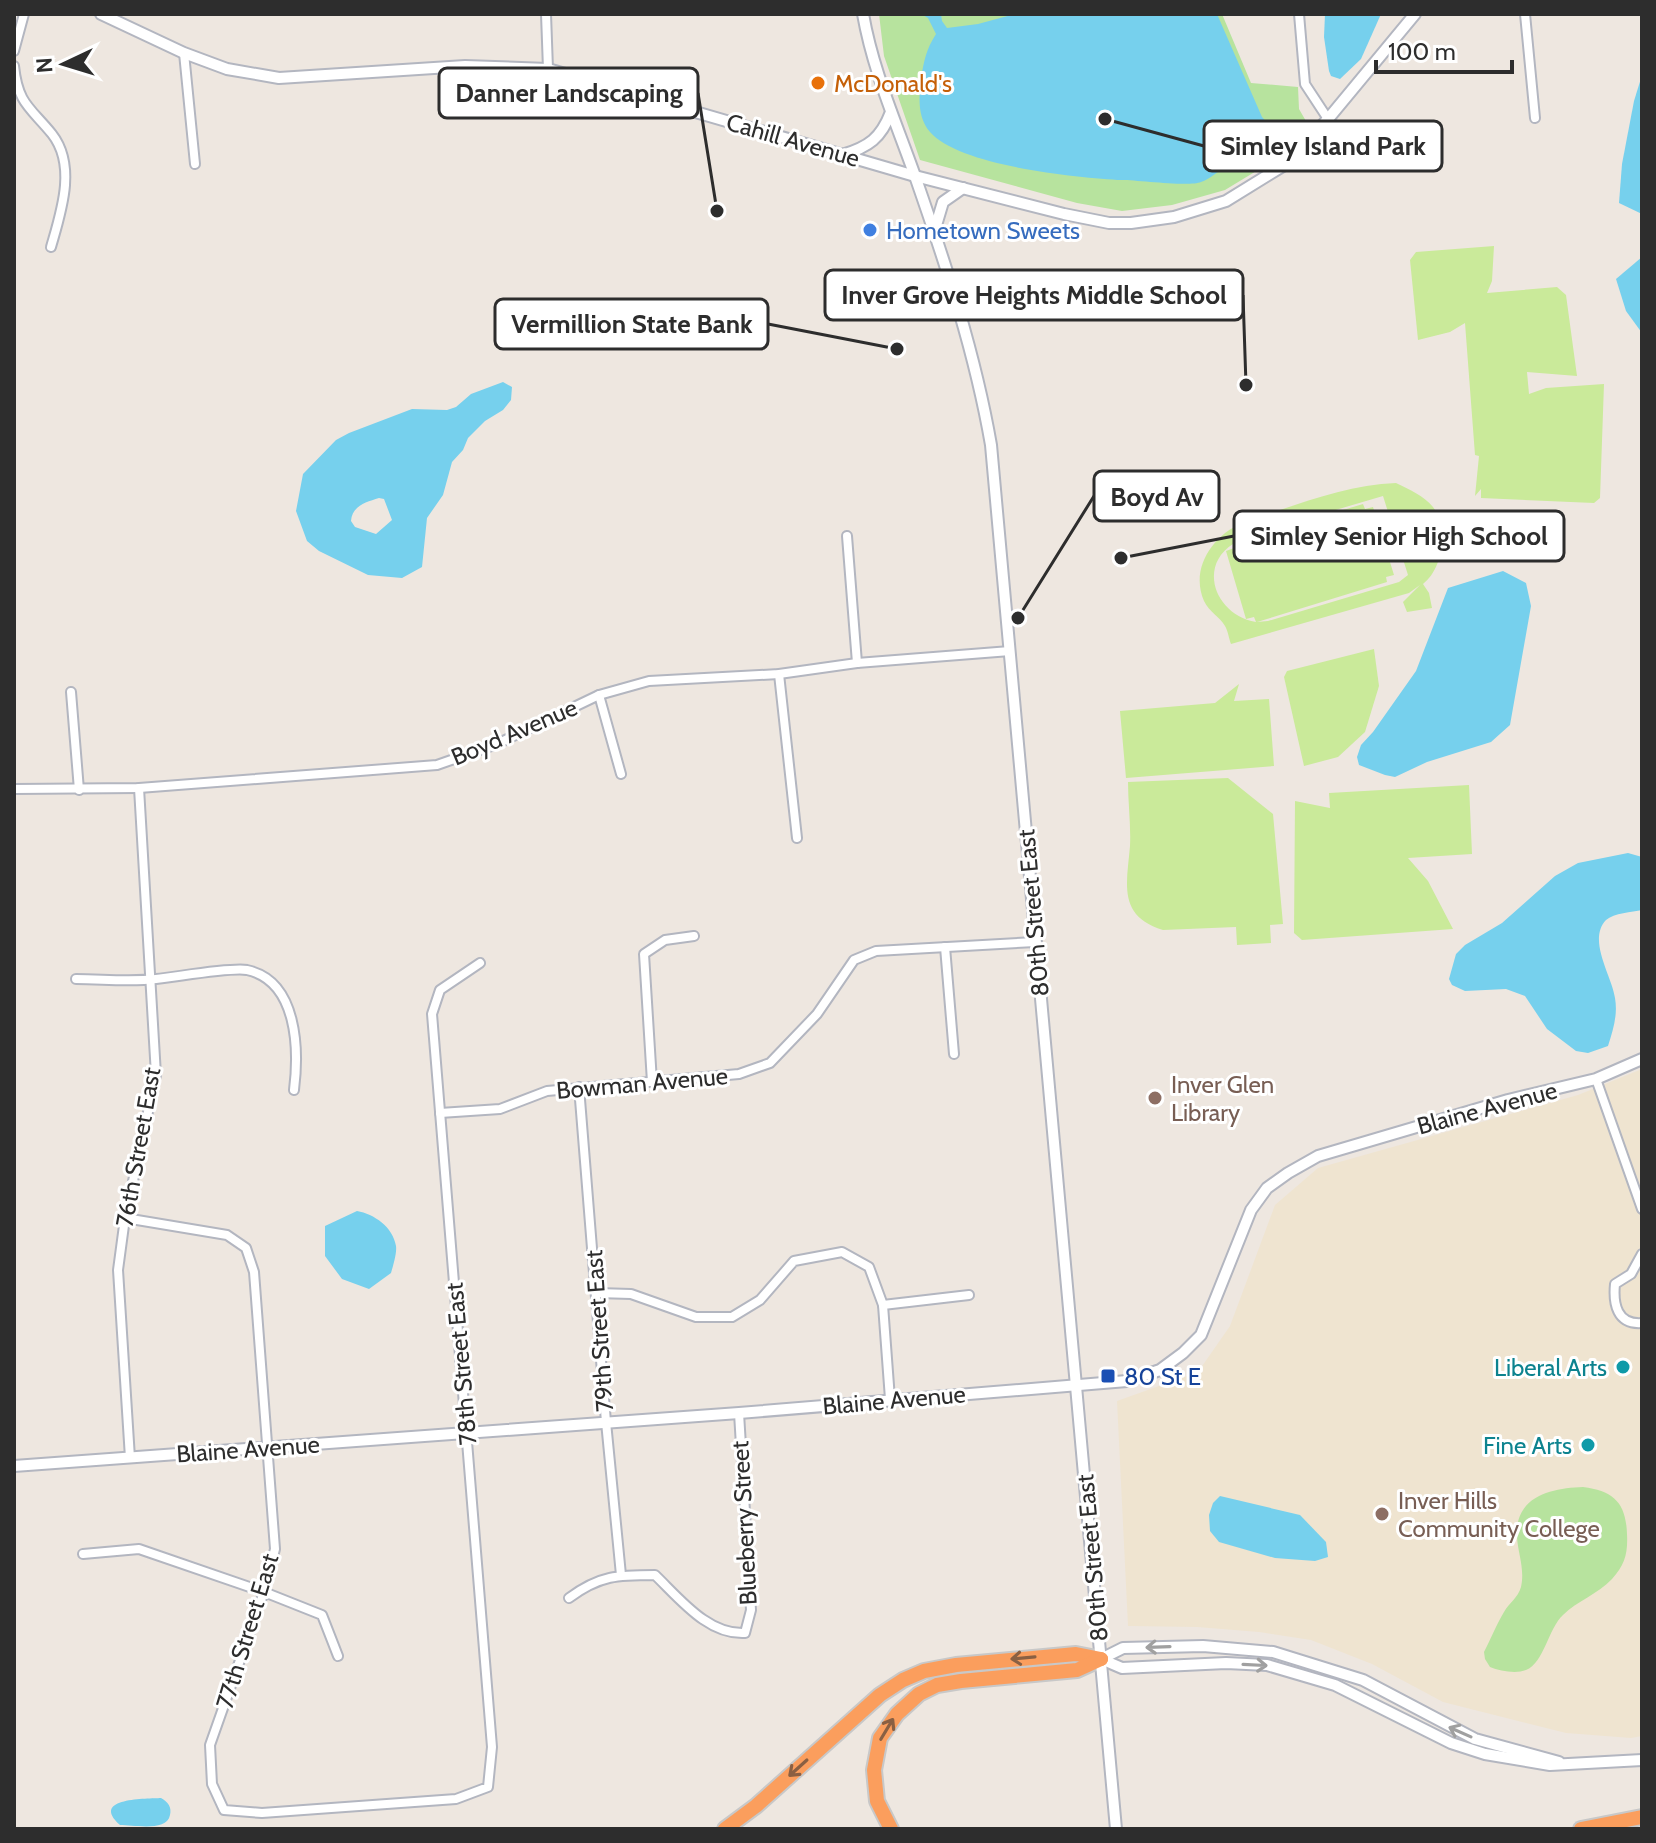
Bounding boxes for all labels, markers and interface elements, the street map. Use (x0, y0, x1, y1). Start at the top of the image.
north arrow (24, 24, 104, 104)
scale bar (1376, 24, 1512, 74)
text: 100 m (1388, 37, 1456, 66)
text: N (31, 57, 59, 74)
callout: Danner Landscaping (439, 68, 698, 118)
place label: McDonald's (834, 69, 952, 98)
marker: McDonald's (809, 74, 827, 92)
text: Danner Landscaping (455, 77, 683, 109)
street label: Cahill Avenue (723, 107, 863, 173)
callout: Simley Island Park (1204, 121, 1442, 171)
text: Simley Island Park (1220, 130, 1426, 162)
place label: Hometown Sweets (886, 216, 1080, 245)
marker: Hometown Sweets (861, 221, 879, 239)
callout: Inver Grove Heights Middle School (825, 270, 1243, 320)
text: Inver Grove Heights Middle School (841, 279, 1227, 311)
callout: Vermillion State Bank (495, 299, 768, 349)
text: Vermillion State Bank (511, 308, 753, 340)
callout: Boyd Av (1094, 471, 1219, 521)
text: Boyd Av (1110, 481, 1204, 513)
callout: Simley Senior High School (1234, 511, 1564, 561)
text: Simley Senior High School (1250, 520, 1548, 552)
street label: Boyd Avenue (447, 692, 581, 772)
street label: 80th Street East (1011, 828, 1055, 998)
street label: Bowman Avenue (555, 1061, 729, 1105)
street label: 76th Street East (110, 1065, 166, 1229)
place label: Inver Glen Library (1171, 1070, 1274, 1127)
street label: Blaine Avenue (1414, 1075, 1560, 1141)
marker: Inver Glen Library (1146, 1089, 1164, 1107)
street label: 79th Street East (579, 1249, 619, 1413)
street label: 78th Street East (439, 1282, 483, 1446)
place label: Liberal Arts (1494, 1353, 1607, 1382)
marker: Liberal Arts (1614, 1358, 1632, 1376)
place label: 80 St E (1124, 1362, 1201, 1391)
marker: 80 St E (1099, 1367, 1117, 1385)
street label: Blaine Avenue (821, 1379, 967, 1421)
street label: Blaine Avenue (175, 1430, 321, 1468)
place label: Fine Arts (1483, 1431, 1572, 1460)
marker: Fine Arts (1579, 1436, 1597, 1454)
street label: Blueberry Street (725, 1440, 763, 1606)
street label: 80th Street East (1070, 1473, 1114, 1643)
place label: Inver Hills Community College (1398, 1486, 1600, 1543)
marker: Inver Hills Community College (1373, 1505, 1391, 1523)
street label: 77th Street East (210, 1550, 284, 1712)
one-way arrow (1145, 1639, 1172, 1654)
one-way arrow (1010, 1651, 1037, 1666)
one-way arrow (1241, 1657, 1268, 1672)
one-way arrow (879, 1719, 895, 1741)
one-way arrow (1449, 1724, 1473, 1739)
one-way arrow (789, 1759, 809, 1777)

